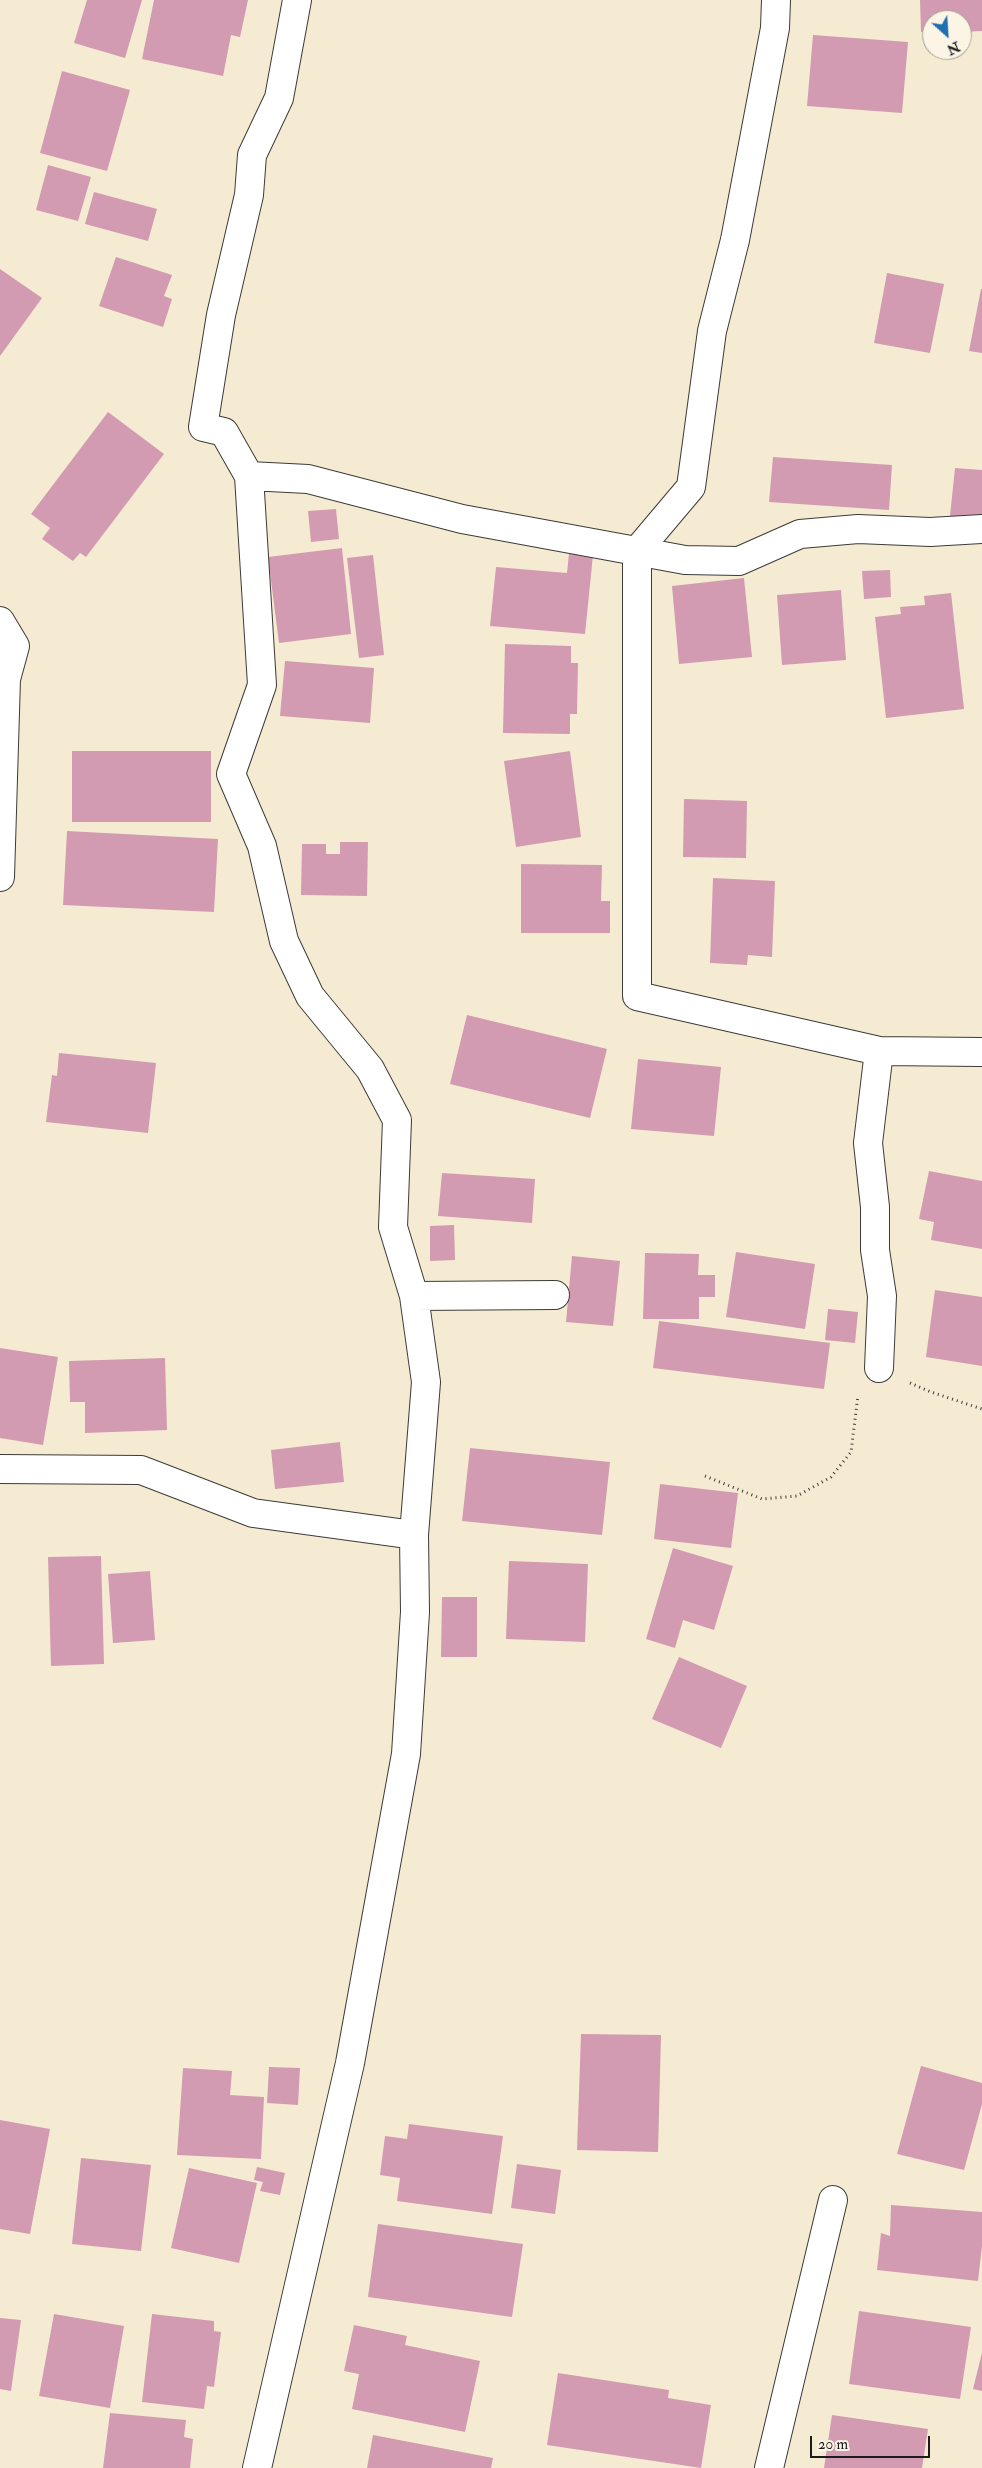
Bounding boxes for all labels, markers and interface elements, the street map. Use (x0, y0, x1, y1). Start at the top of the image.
north arrow (922, 10, 972, 60)
text: N (944, 38, 963, 58)
scale bar (812, 2426, 932, 2458)
text: 20 m (818, 2435, 848, 2454)

